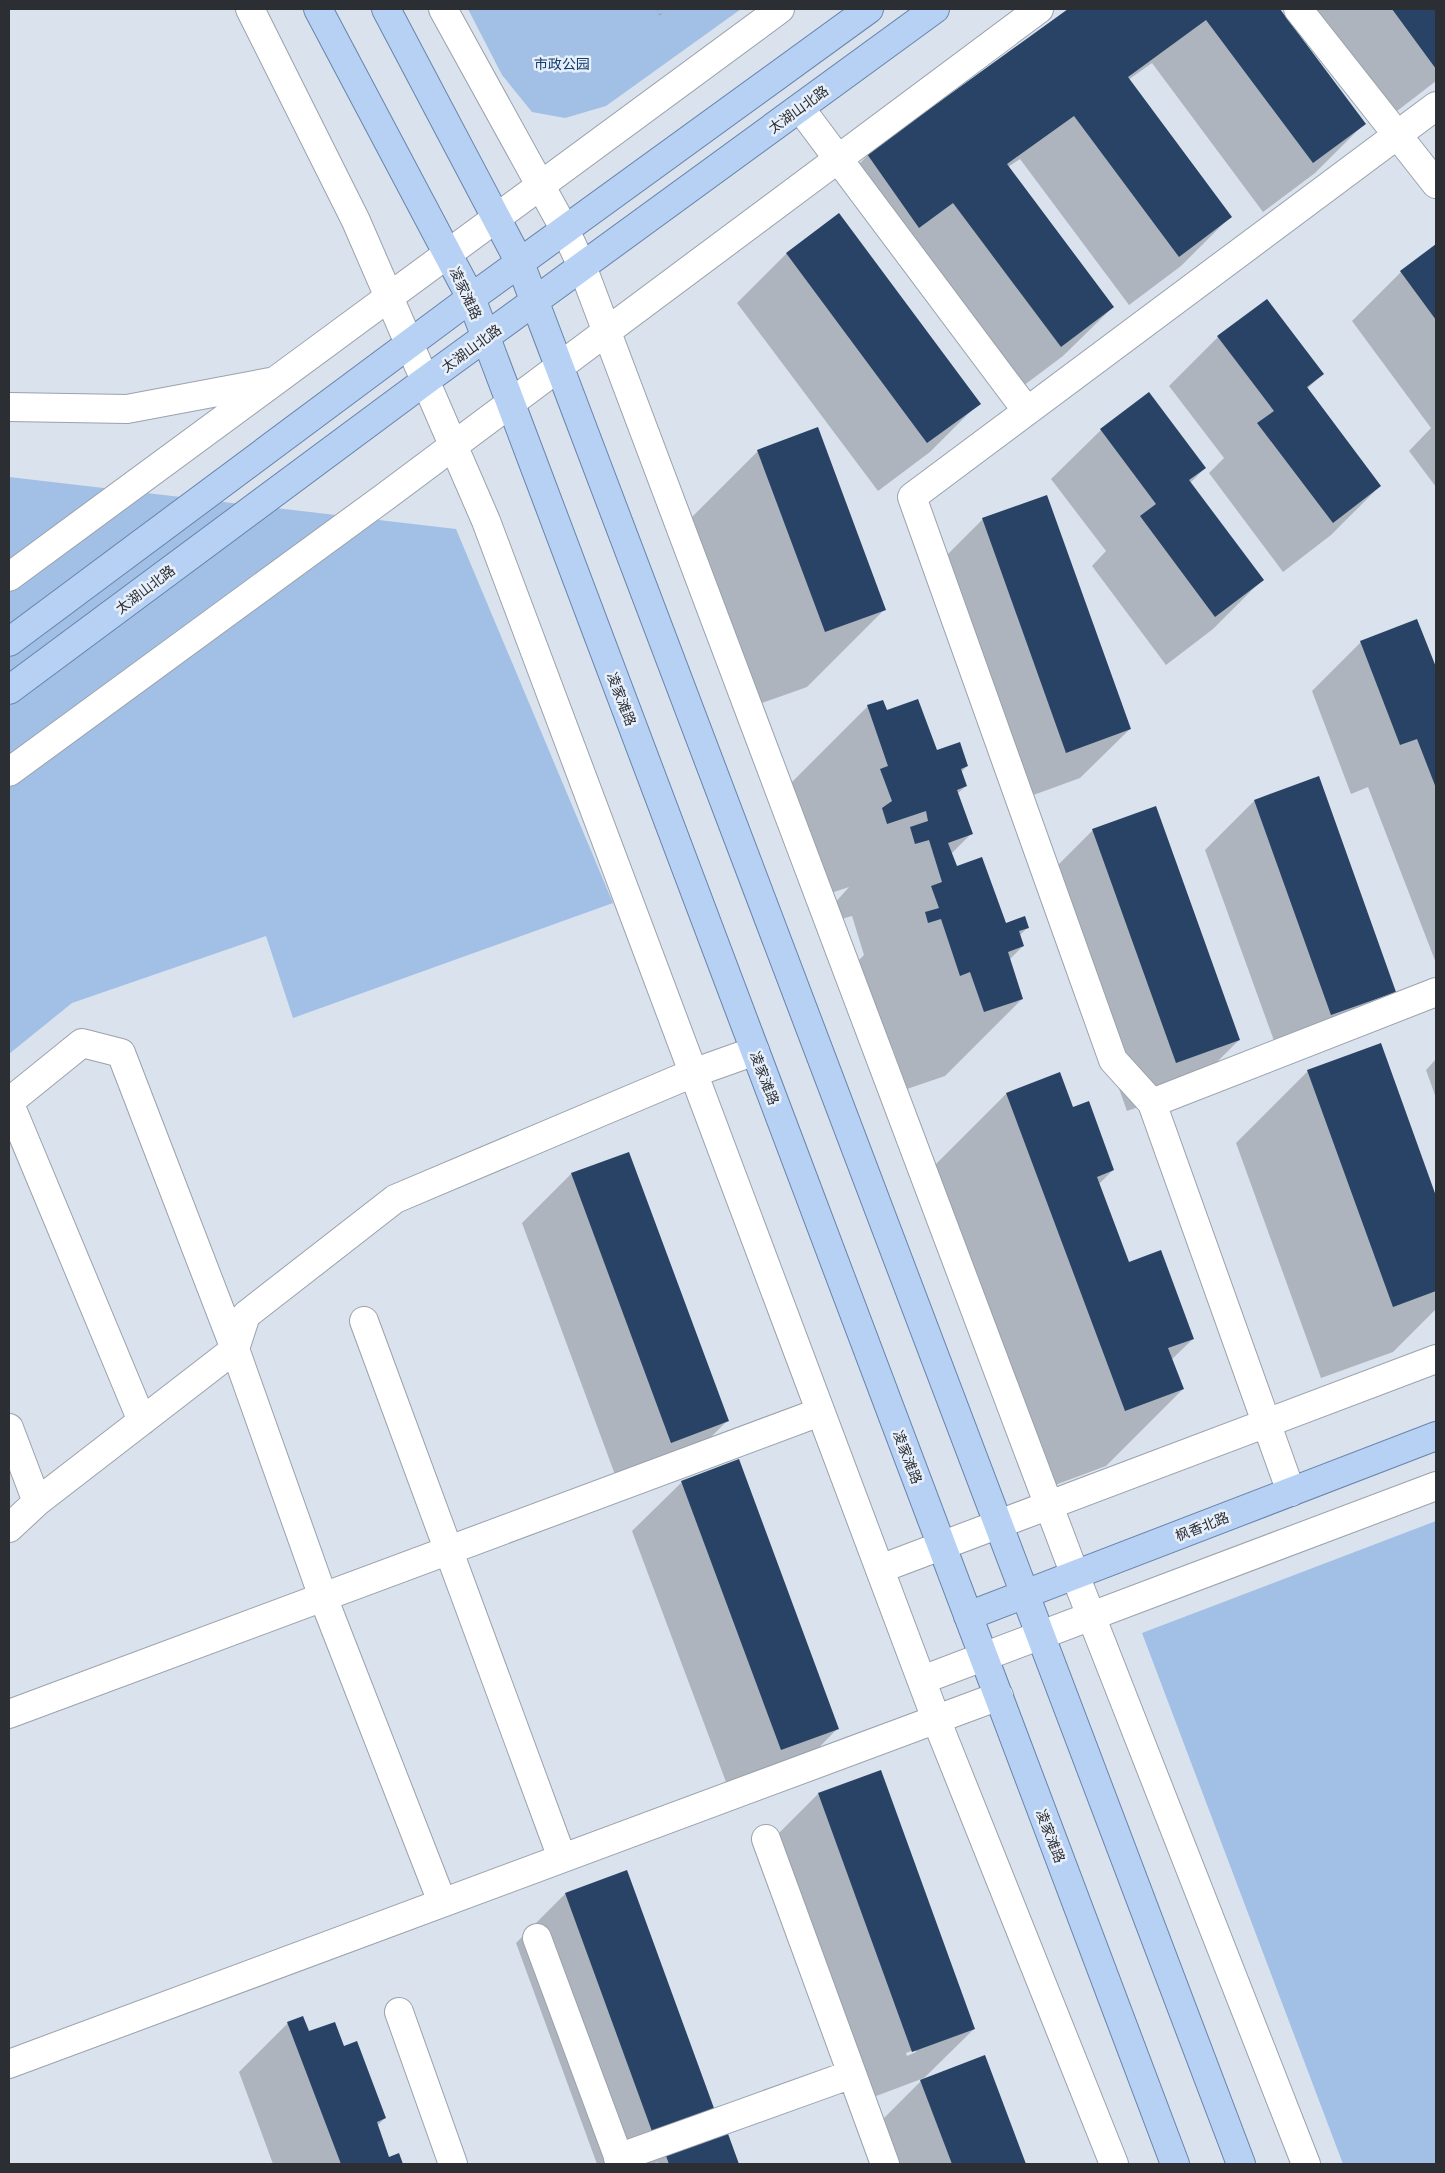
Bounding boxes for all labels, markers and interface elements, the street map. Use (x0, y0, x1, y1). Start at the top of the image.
park label: 市政公园 (534, 55, 590, 72)
street label: 太湖山北路 (765, 82, 831, 136)
street label: 凌家滩路 (446, 264, 486, 322)
street label: 太湖山北路 (438, 321, 504, 375)
street label: 太湖山北路 (112, 561, 178, 617)
street label: 凌家滩路 (604, 670, 640, 728)
street label: 凌家滩路 (747, 1049, 783, 1107)
street label: 凌家滩路 (890, 1428, 926, 1486)
street label: 枫香北路 (1173, 1508, 1231, 1544)
street label: 凌家滩路 (1033, 1807, 1069, 1865)

